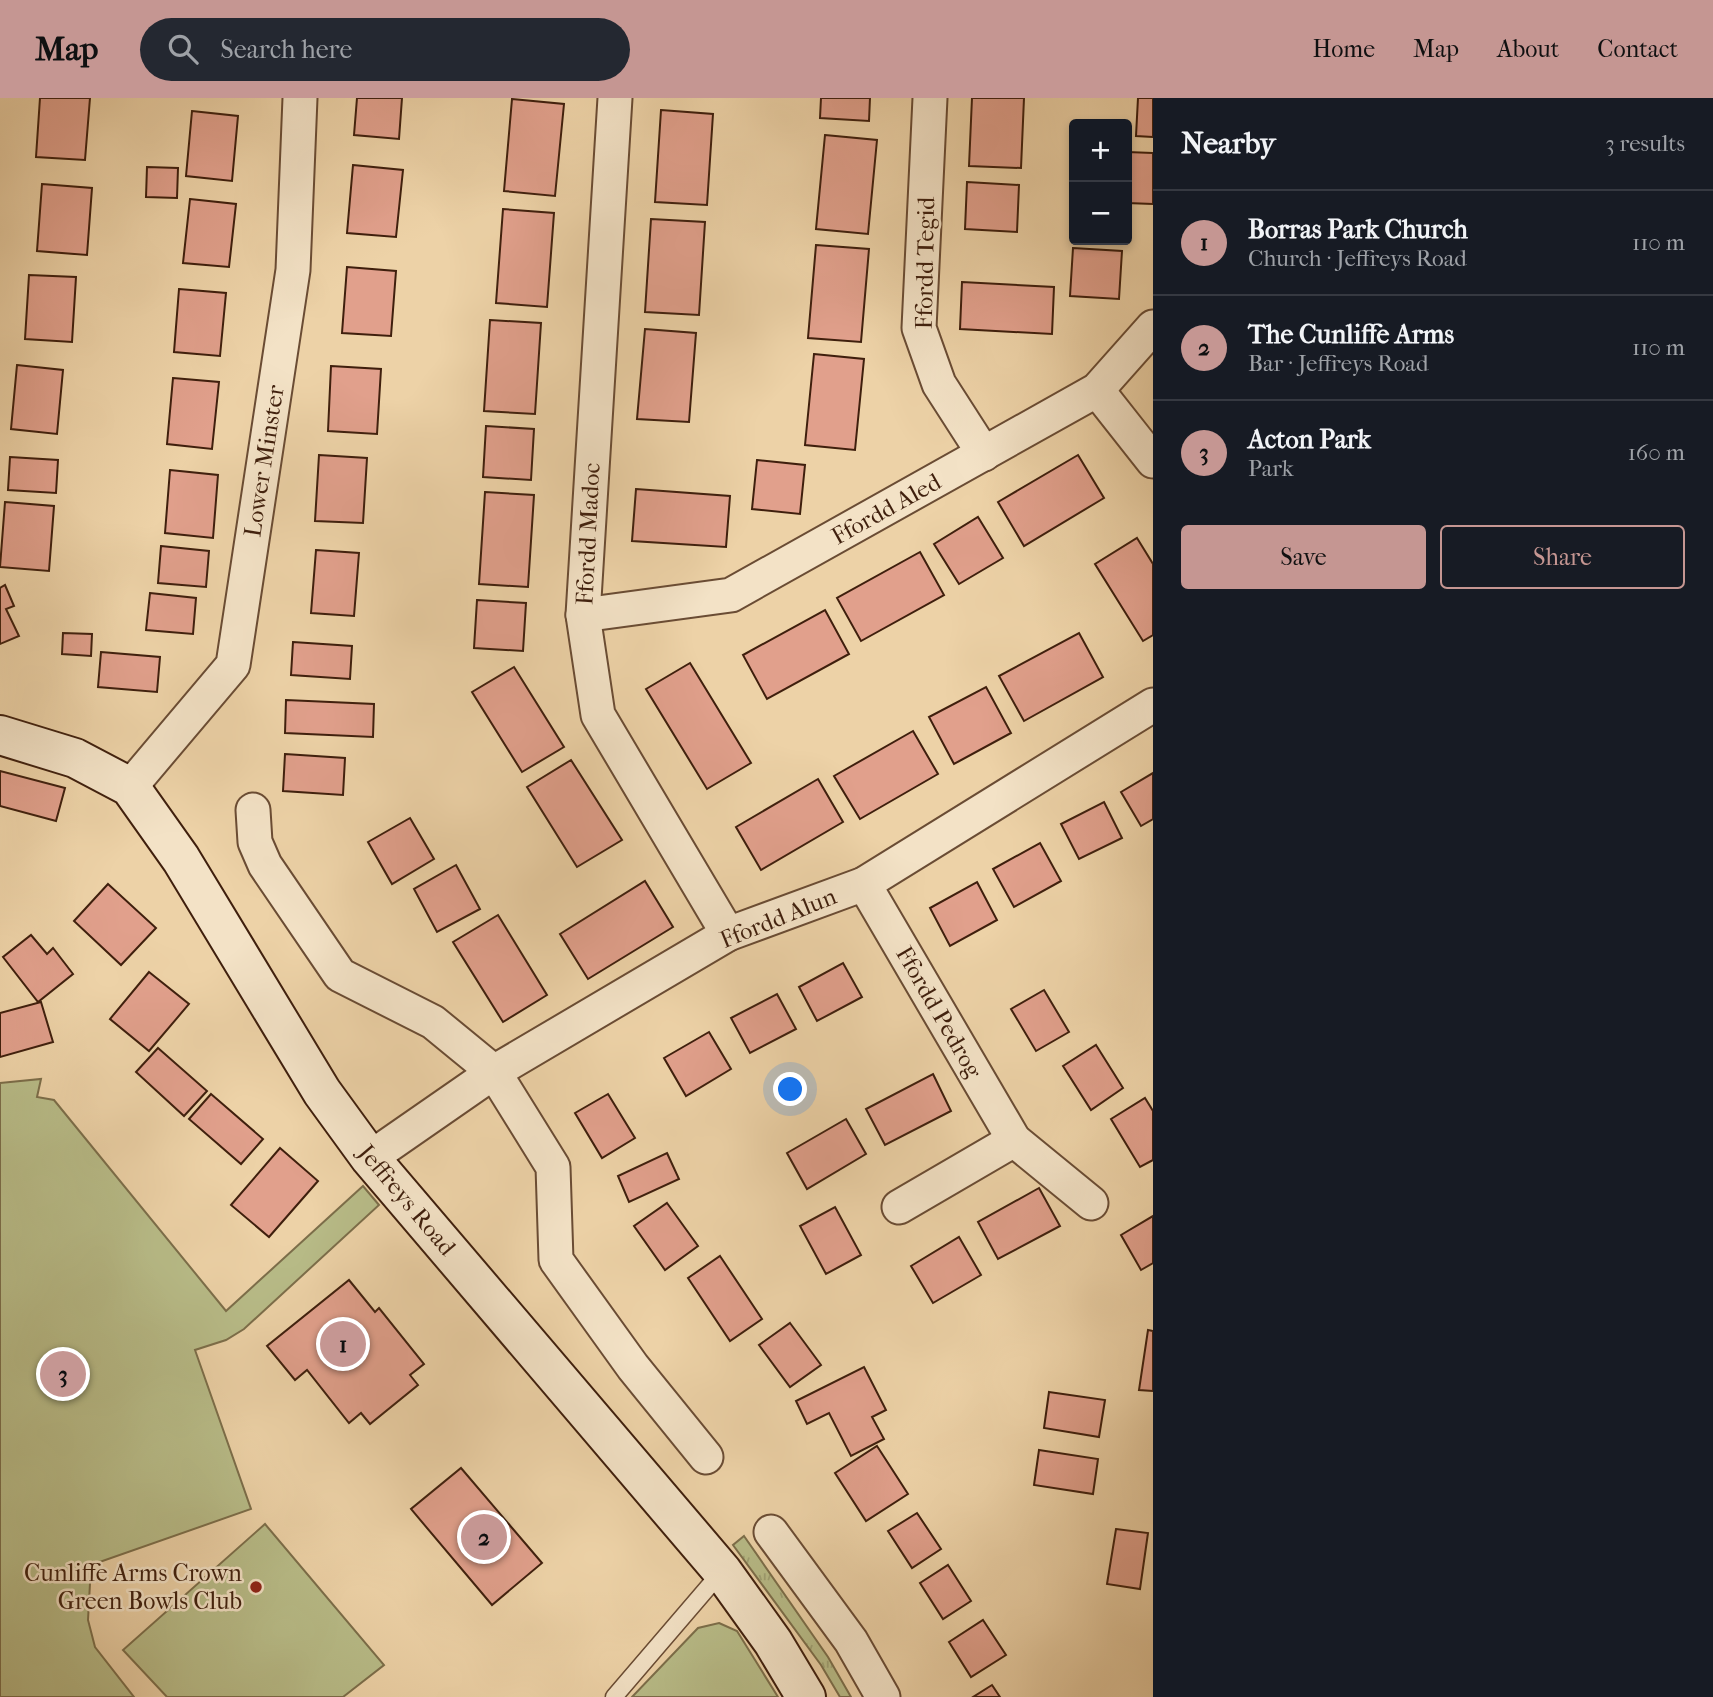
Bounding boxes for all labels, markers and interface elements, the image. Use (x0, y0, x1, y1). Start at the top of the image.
search box (140, 18, 630, 81)
text: Map (35, 30, 98, 69)
icon: search (164, 30, 202, 68)
text: Search here (220, 34, 352, 65)
text: Home (1313, 35, 1375, 63)
text: Map (1413, 35, 1459, 63)
text: About (1497, 35, 1559, 63)
text: Contact (1597, 35, 1678, 63)
map controls (1069, 119, 1132, 245)
button: + (1069, 119, 1132, 182)
text: Nearby (1181, 126, 1276, 161)
text: 3 results (1605, 130, 1685, 157)
button: − (1069, 182, 1132, 245)
street label: Ffordd Tegid (910, 196, 940, 330)
text: Borras Park Church (1248, 214, 1468, 245)
text: 1 (1200, 229, 1208, 256)
text: 110 m (1632, 229, 1685, 256)
text: Church · Jeffreys Road (1248, 245, 1467, 272)
text: The Cunliffe Arms (1248, 319, 1454, 350)
text: 2 (1198, 334, 1210, 361)
text: 110 m (1632, 334, 1685, 361)
text: Bar · Jeffreys Road (1248, 350, 1428, 377)
street label: Lower Minster (238, 382, 290, 539)
text: Acton Park (1248, 424, 1371, 455)
text: 3 (1199, 439, 1209, 466)
text: 160 m (1628, 439, 1685, 466)
text: Park (1248, 455, 1294, 482)
street label: Ffordd Madoc (570, 462, 606, 606)
street label: Ffordd Aled (827, 467, 946, 550)
button: Save (1181, 525, 1426, 589)
button: Share (1440, 525, 1685, 589)
street label: Ffordd Alun (716, 882, 840, 954)
street label: Ffordd Pedrog (890, 941, 989, 1084)
your location (773, 1072, 807, 1106)
street label: Jeffreys Road (351, 1137, 462, 1262)
pin: 1 (320, 1318, 366, 1370)
pin: 3 (40, 1348, 86, 1400)
pin: 2 (461, 1511, 507, 1563)
place label: Cunliffe Arms Crown Green Bowls Club (24, 1559, 242, 1615)
marker: Cunliffe Arms Crown Green Bowls Club (248, 1579, 264, 1595)

